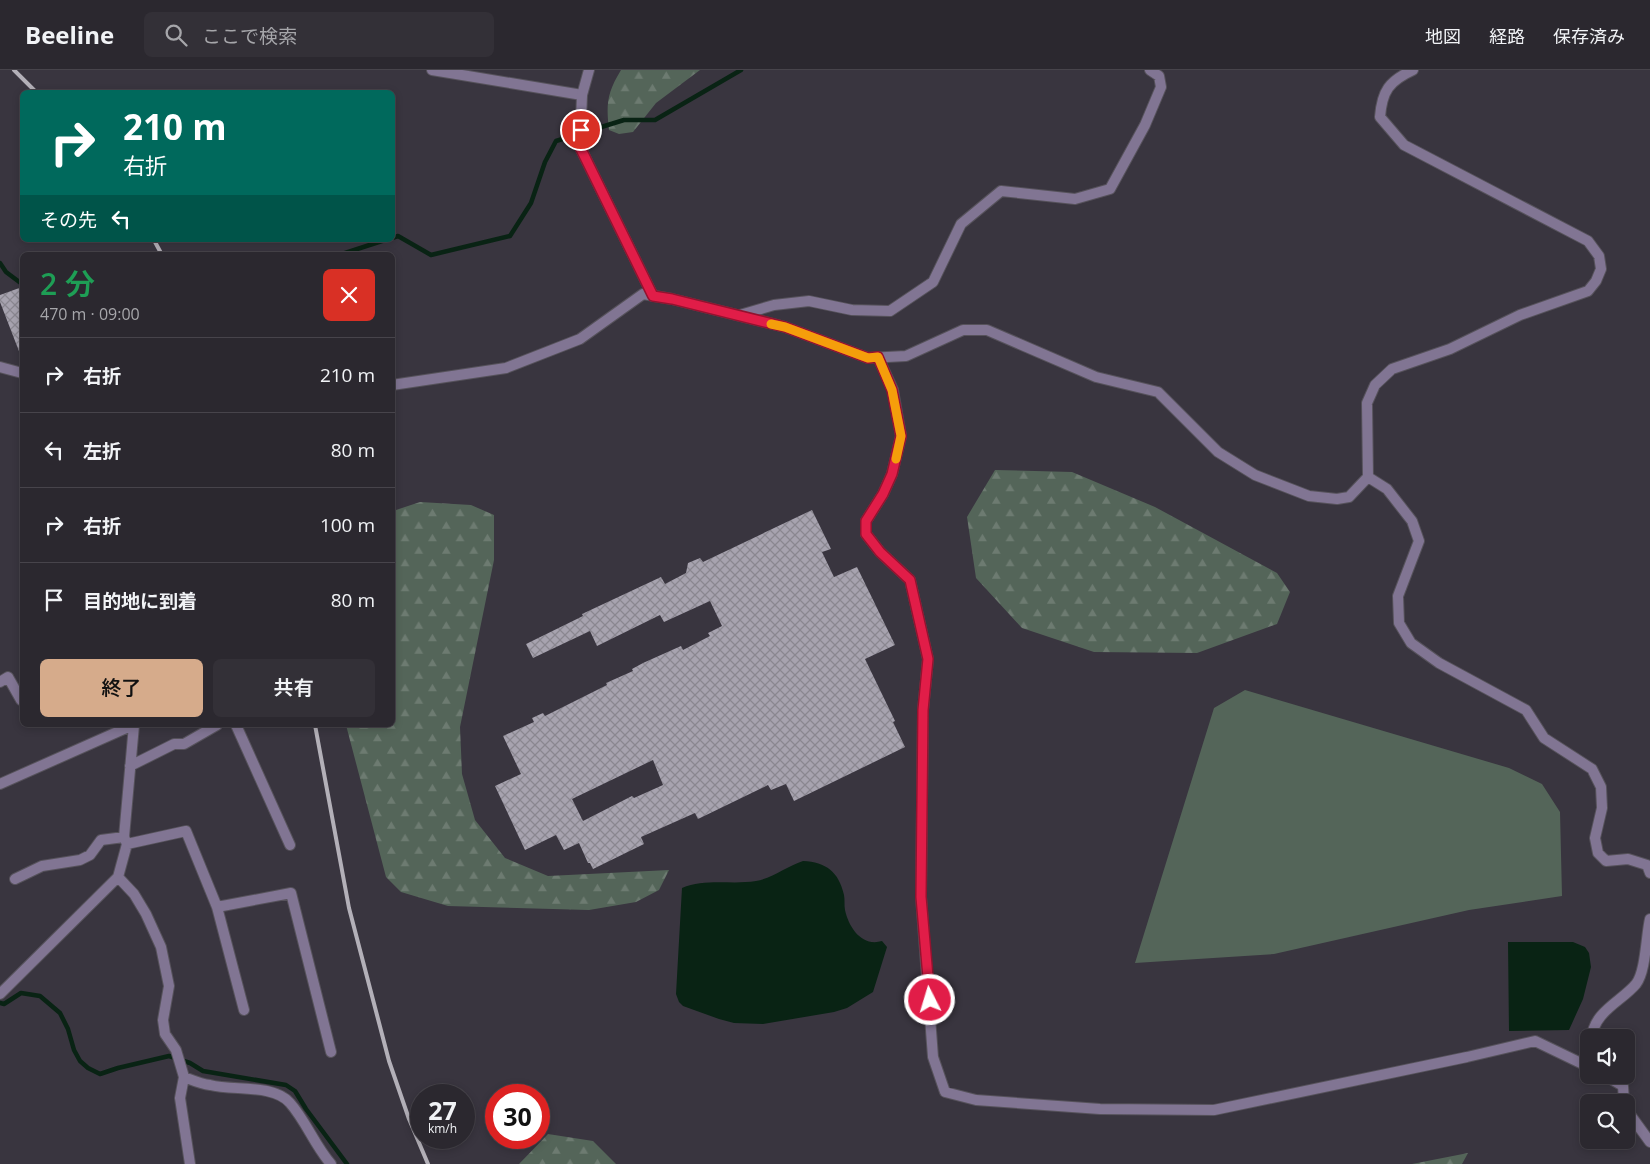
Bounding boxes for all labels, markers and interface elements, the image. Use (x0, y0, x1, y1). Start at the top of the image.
search box (144, 12, 494, 57)
text: Beeline (25, 18, 114, 51)
icon: search (162, 21, 190, 49)
text: ここで検索 (202, 23, 297, 49)
text: 地図 (1425, 24, 1461, 48)
text: 経路 (1489, 24, 1525, 48)
text: 保存済み (1553, 24, 1625, 48)
text: 210 m (123, 103, 227, 150)
pin (560, 109, 602, 151)
icon: right (40, 110, 105, 175)
icon: arrive (567, 116, 595, 144)
text: 右折 (123, 150, 167, 180)
icon: left (107, 205, 135, 233)
text: その先 (40, 207, 97, 233)
text: 2 分 (40, 263, 95, 304)
button: close (323, 269, 375, 321)
text: 470 m · 09:00 (40, 303, 140, 325)
icon: right (40, 361, 68, 389)
text: 210 m (320, 362, 375, 388)
text: 右折 (83, 363, 121, 389)
icon: left (40, 436, 68, 464)
text: 80 m (331, 437, 375, 463)
text: 左折 (83, 438, 121, 464)
icon: right (40, 511, 68, 539)
text: 100 m (320, 512, 375, 538)
text: 右折 (83, 513, 121, 539)
icon: arrive (40, 586, 68, 614)
text: 80 m (331, 587, 375, 613)
text: 目的地に到着 (83, 588, 197, 614)
button: 終了 (40, 659, 203, 717)
button: 共有 (213, 659, 375, 717)
position arrow (903, 973, 955, 1025)
map controls (1580, 1029, 1635, 1149)
button: sound (1580, 1029, 1635, 1084)
speed limit sign: 30 (485, 1084, 550, 1149)
text: 27 (428, 1093, 457, 1127)
button: search (1580, 1094, 1635, 1149)
text: km/h (428, 1120, 457, 1137)

